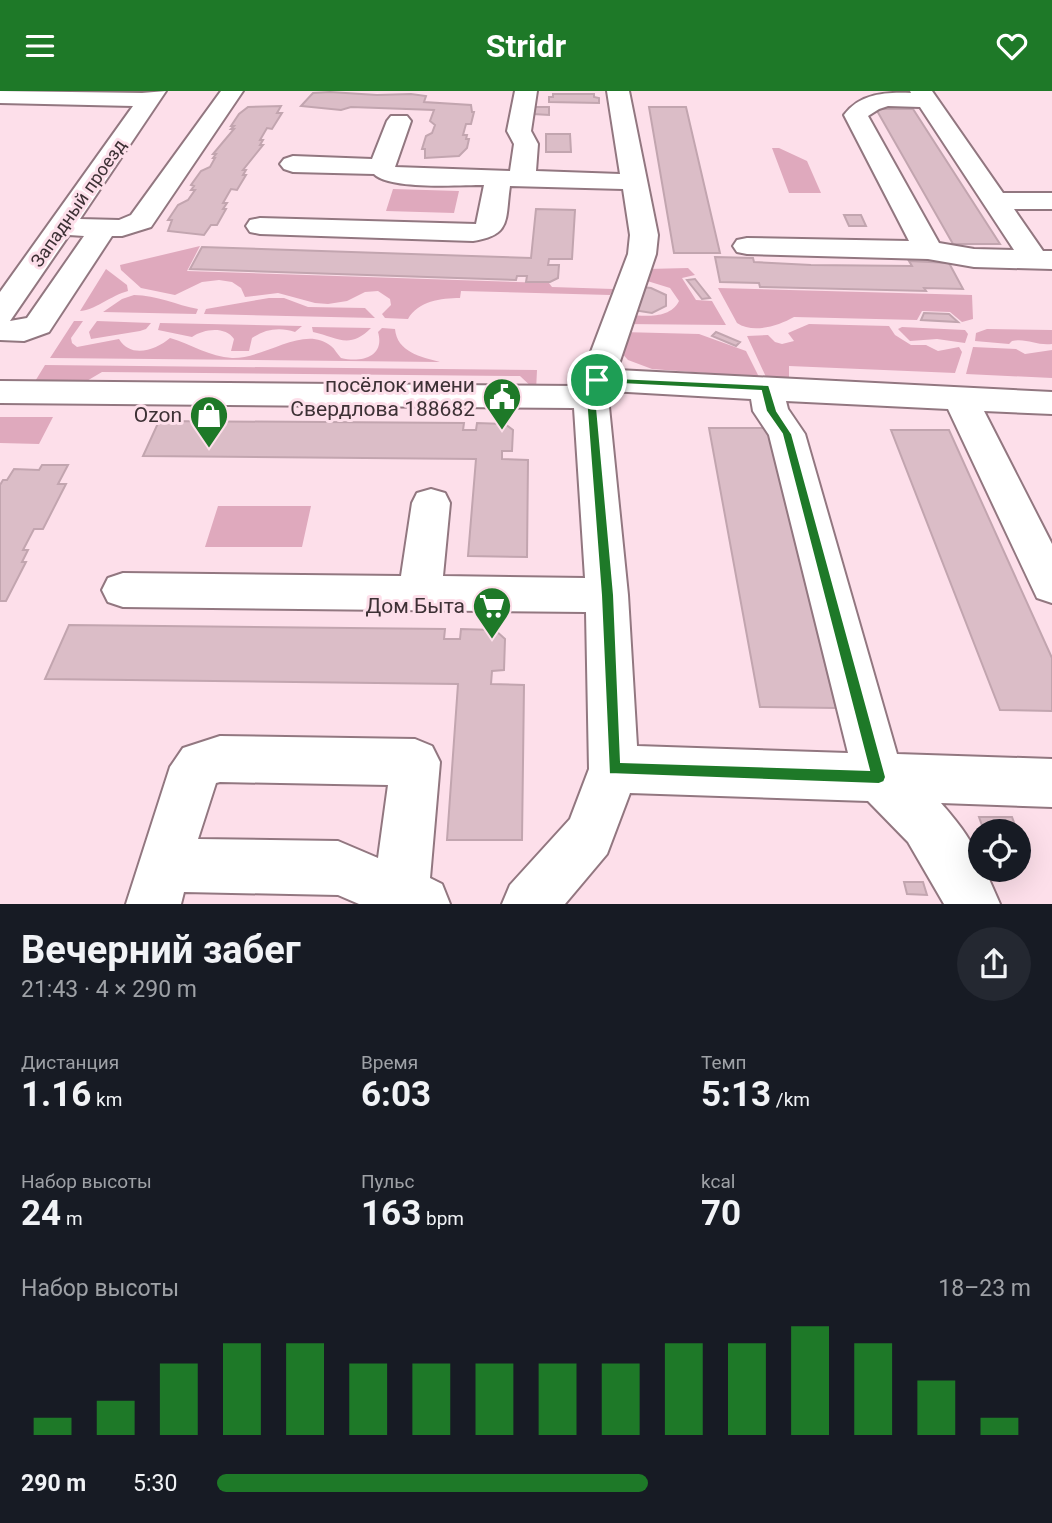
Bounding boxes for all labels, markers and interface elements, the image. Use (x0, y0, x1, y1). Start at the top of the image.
icon: menu (21, 27, 59, 65)
text: Stridr (486, 27, 566, 65)
icon: heart (993, 27, 1031, 65)
street label: Западный проезд (26, 135, 130, 271)
pin (567, 350, 627, 410)
icon: arrive (578, 361, 616, 399)
place label: посёлок имени Свердлова 188682 (290, 373, 475, 421)
public building icon: посёлок имени Свердлова 188682 (481, 376, 523, 431)
shop icon: Ozon (188, 394, 230, 449)
place label: Ozon (134, 403, 182, 427)
supermarket icon: Дом Быта (471, 585, 513, 640)
place label: Дом Быта (366, 594, 465, 618)
map controls (968, 819, 1031, 882)
button: locate (968, 819, 1031, 882)
button: share (957, 927, 1031, 1001)
text: Вечерний забег (21, 928, 301, 972)
text: 21:43 · 4 × 290 m (21, 976, 197, 1003)
text: Дистанция (21, 1051, 119, 1074)
text: Время (361, 1051, 418, 1074)
text: Темп (701, 1051, 747, 1074)
text: 1.16 (21, 1074, 91, 1115)
text: 6:03 (361, 1074, 431, 1115)
text: 5:13 (701, 1074, 771, 1115)
text: km (91, 1088, 122, 1111)
text: /km (771, 1088, 810, 1111)
text: Набор высоты (21, 1170, 152, 1193)
text: Пульс (361, 1170, 414, 1193)
text: kcal (701, 1170, 735, 1193)
text: 24 (21, 1193, 61, 1234)
text: 163 (361, 1193, 421, 1234)
text: 70 (701, 1193, 741, 1234)
text: m (61, 1207, 83, 1230)
text: bpm (421, 1207, 464, 1230)
text: Набор высоты (21, 1275, 179, 1302)
text: 18–23 m (938, 1275, 1031, 1302)
text: 290 m (21, 1470, 86, 1497)
text: 5:30 (133, 1470, 177, 1497)

